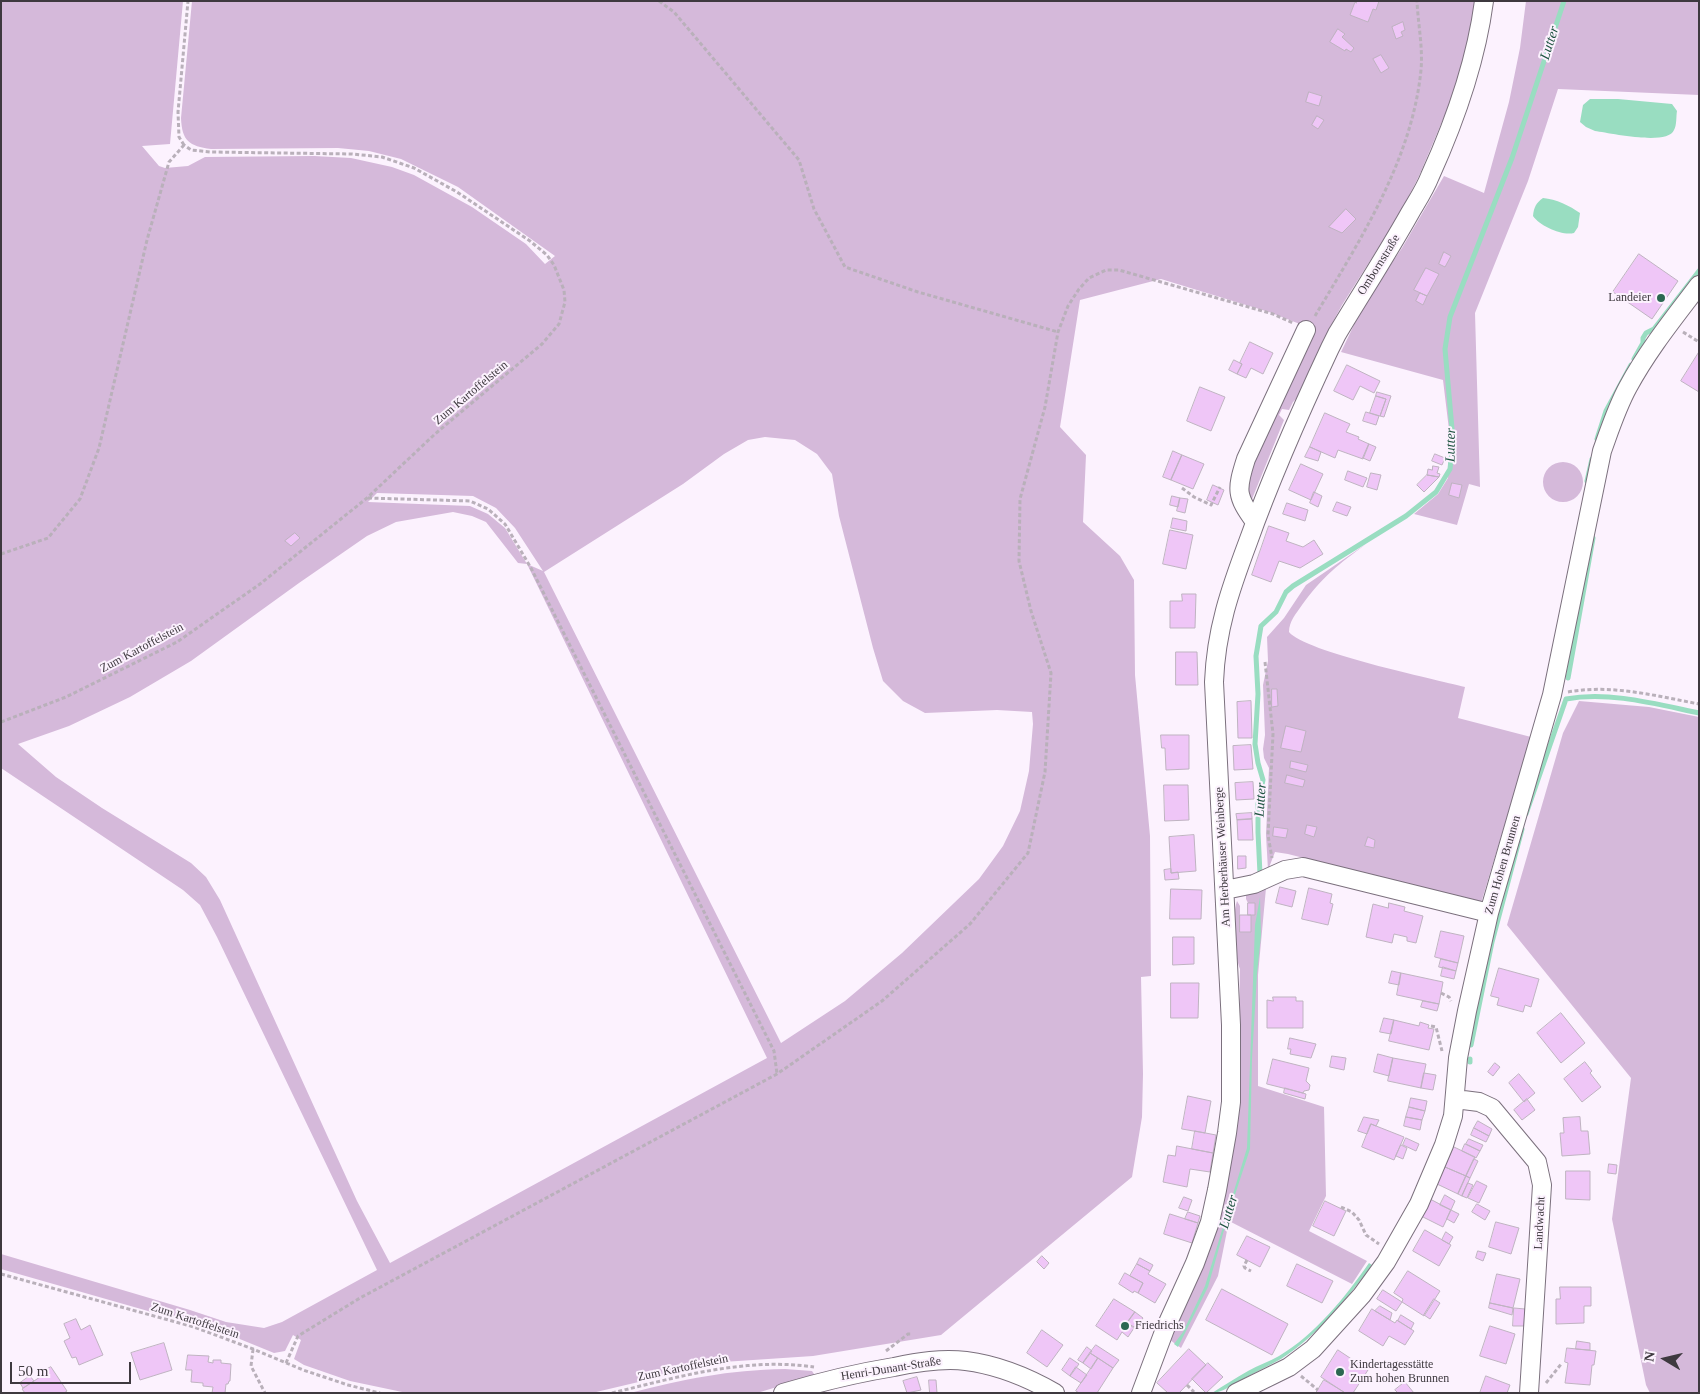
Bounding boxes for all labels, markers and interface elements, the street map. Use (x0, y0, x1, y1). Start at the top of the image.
water label: Lutter (1537, 24, 1563, 62)
street label: Ombornstraße (1355, 232, 1403, 298)
place label: Landeier (1608, 291, 1651, 305)
marker: Landeier (1655, 292, 1667, 304)
street label: Zum Kartoffelstein (431, 358, 511, 428)
water label: Lutter (1442, 428, 1460, 462)
street label: Zum Kartoffelstein (98, 620, 186, 676)
water label: Lutter (1251, 782, 1271, 818)
street label: Am Herberhäuser Weinberge (1212, 787, 1234, 927)
street label: Zum Hohen Brunnen (1482, 814, 1524, 916)
water label: Lutter (1216, 1193, 1242, 1231)
street label: Landwacht (1531, 1196, 1549, 1250)
street label: Zum Kartoffelstein (149, 1300, 241, 1342)
place label: Friedrichs (1135, 1319, 1184, 1333)
marker: Friedrichs (1119, 1320, 1131, 1332)
north arrow (1640, 1334, 1690, 1384)
text: N (1641, 1350, 1658, 1363)
street label: Zum Kartoffelstein (636, 1351, 730, 1385)
scale bar (12, 1352, 134, 1384)
street label: Henri-Dunant-Straße (840, 1354, 942, 1384)
place label: Kindertagesstätte Zum hohen Brunnen (1350, 1358, 1449, 1386)
text: 50 m (18, 1363, 48, 1379)
marker: Kindertagesstätte Zum hohen Brunnen (1334, 1366, 1346, 1378)

